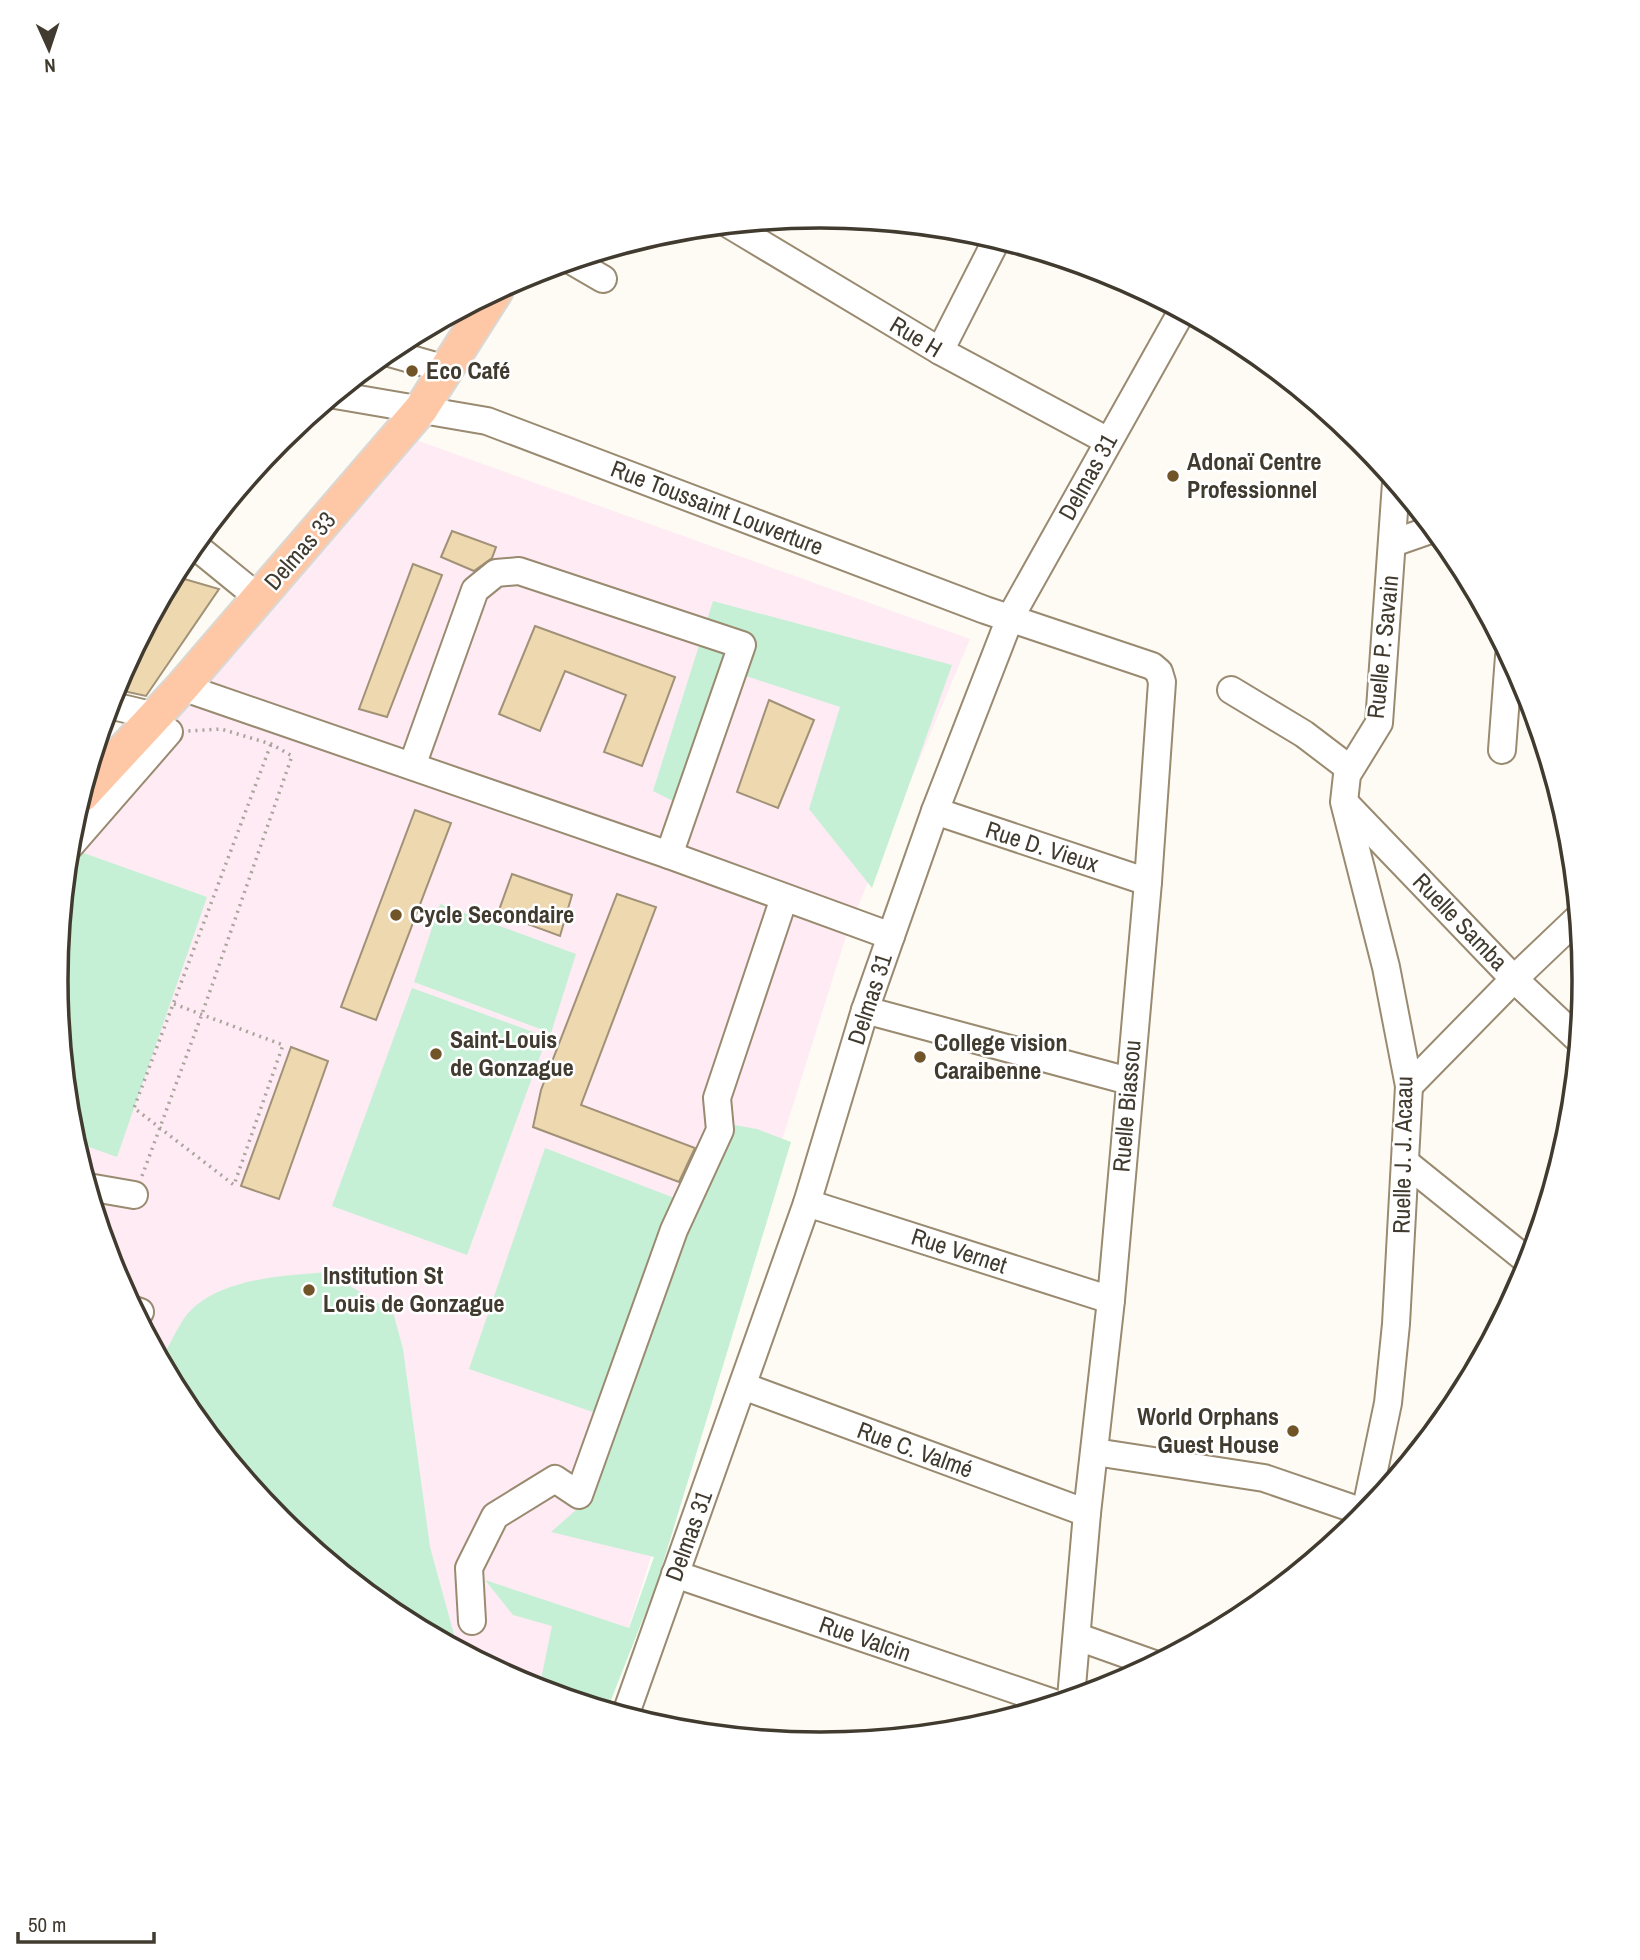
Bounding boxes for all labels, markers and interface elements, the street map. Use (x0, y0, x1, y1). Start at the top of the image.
north arrow (14, 14, 84, 84)
text: N (44, 53, 56, 79)
street label: Rue H (884, 308, 949, 364)
place label: Eco Café (426, 354, 510, 386)
marker: Eco Café (404, 363, 420, 379)
street label: Delmas 31 (1050, 428, 1124, 525)
place label: Adonaï Centre Professionnel (1187, 445, 1322, 505)
street label: Rue Toussaint Louverture (607, 452, 828, 562)
marker: Adonaï Centre Professionnel (1165, 468, 1181, 484)
street label: Delmas 33 (256, 504, 342, 596)
street label: Ruelle P. Savain (1359, 574, 1405, 720)
street label: Rue D. Vieux (982, 813, 1103, 879)
street label: Ruelle Samba (1406, 866, 1515, 977)
place label: Cycle Secondaire (410, 898, 574, 930)
marker: Cycle Secondaire (388, 907, 404, 923)
street label: Delmas 31 (839, 949, 899, 1048)
place label: Saint-Louis de Gonzague (450, 1023, 574, 1083)
place label: College vision Caraibenne (934, 1026, 1067, 1086)
street label: Ruelle Biassou (1104, 1039, 1148, 1173)
marker: Saint-Louis de Gonzague (428, 1046, 444, 1062)
marker: College vision Caraibenne (912, 1049, 928, 1065)
street label: Ruelle J. J. Acaau (1385, 1076, 1419, 1234)
street label: Rue Vernet (908, 1220, 1012, 1281)
place label: Institution St Louis de Gonzague (323, 1259, 505, 1319)
marker: Institution St Louis de Gonzague (301, 1282, 317, 1298)
place label: World Orphans Guest House (1137, 1400, 1279, 1460)
street label: Rue C. Valmé (853, 1413, 978, 1485)
marker: World Orphans Guest House (1285, 1423, 1301, 1439)
street label: Delmas 31 (657, 1486, 719, 1585)
street label: Rue Valcin (815, 1607, 915, 1669)
scale bar (18, 1900, 154, 1944)
text: 50 m (28, 1910, 66, 1939)

